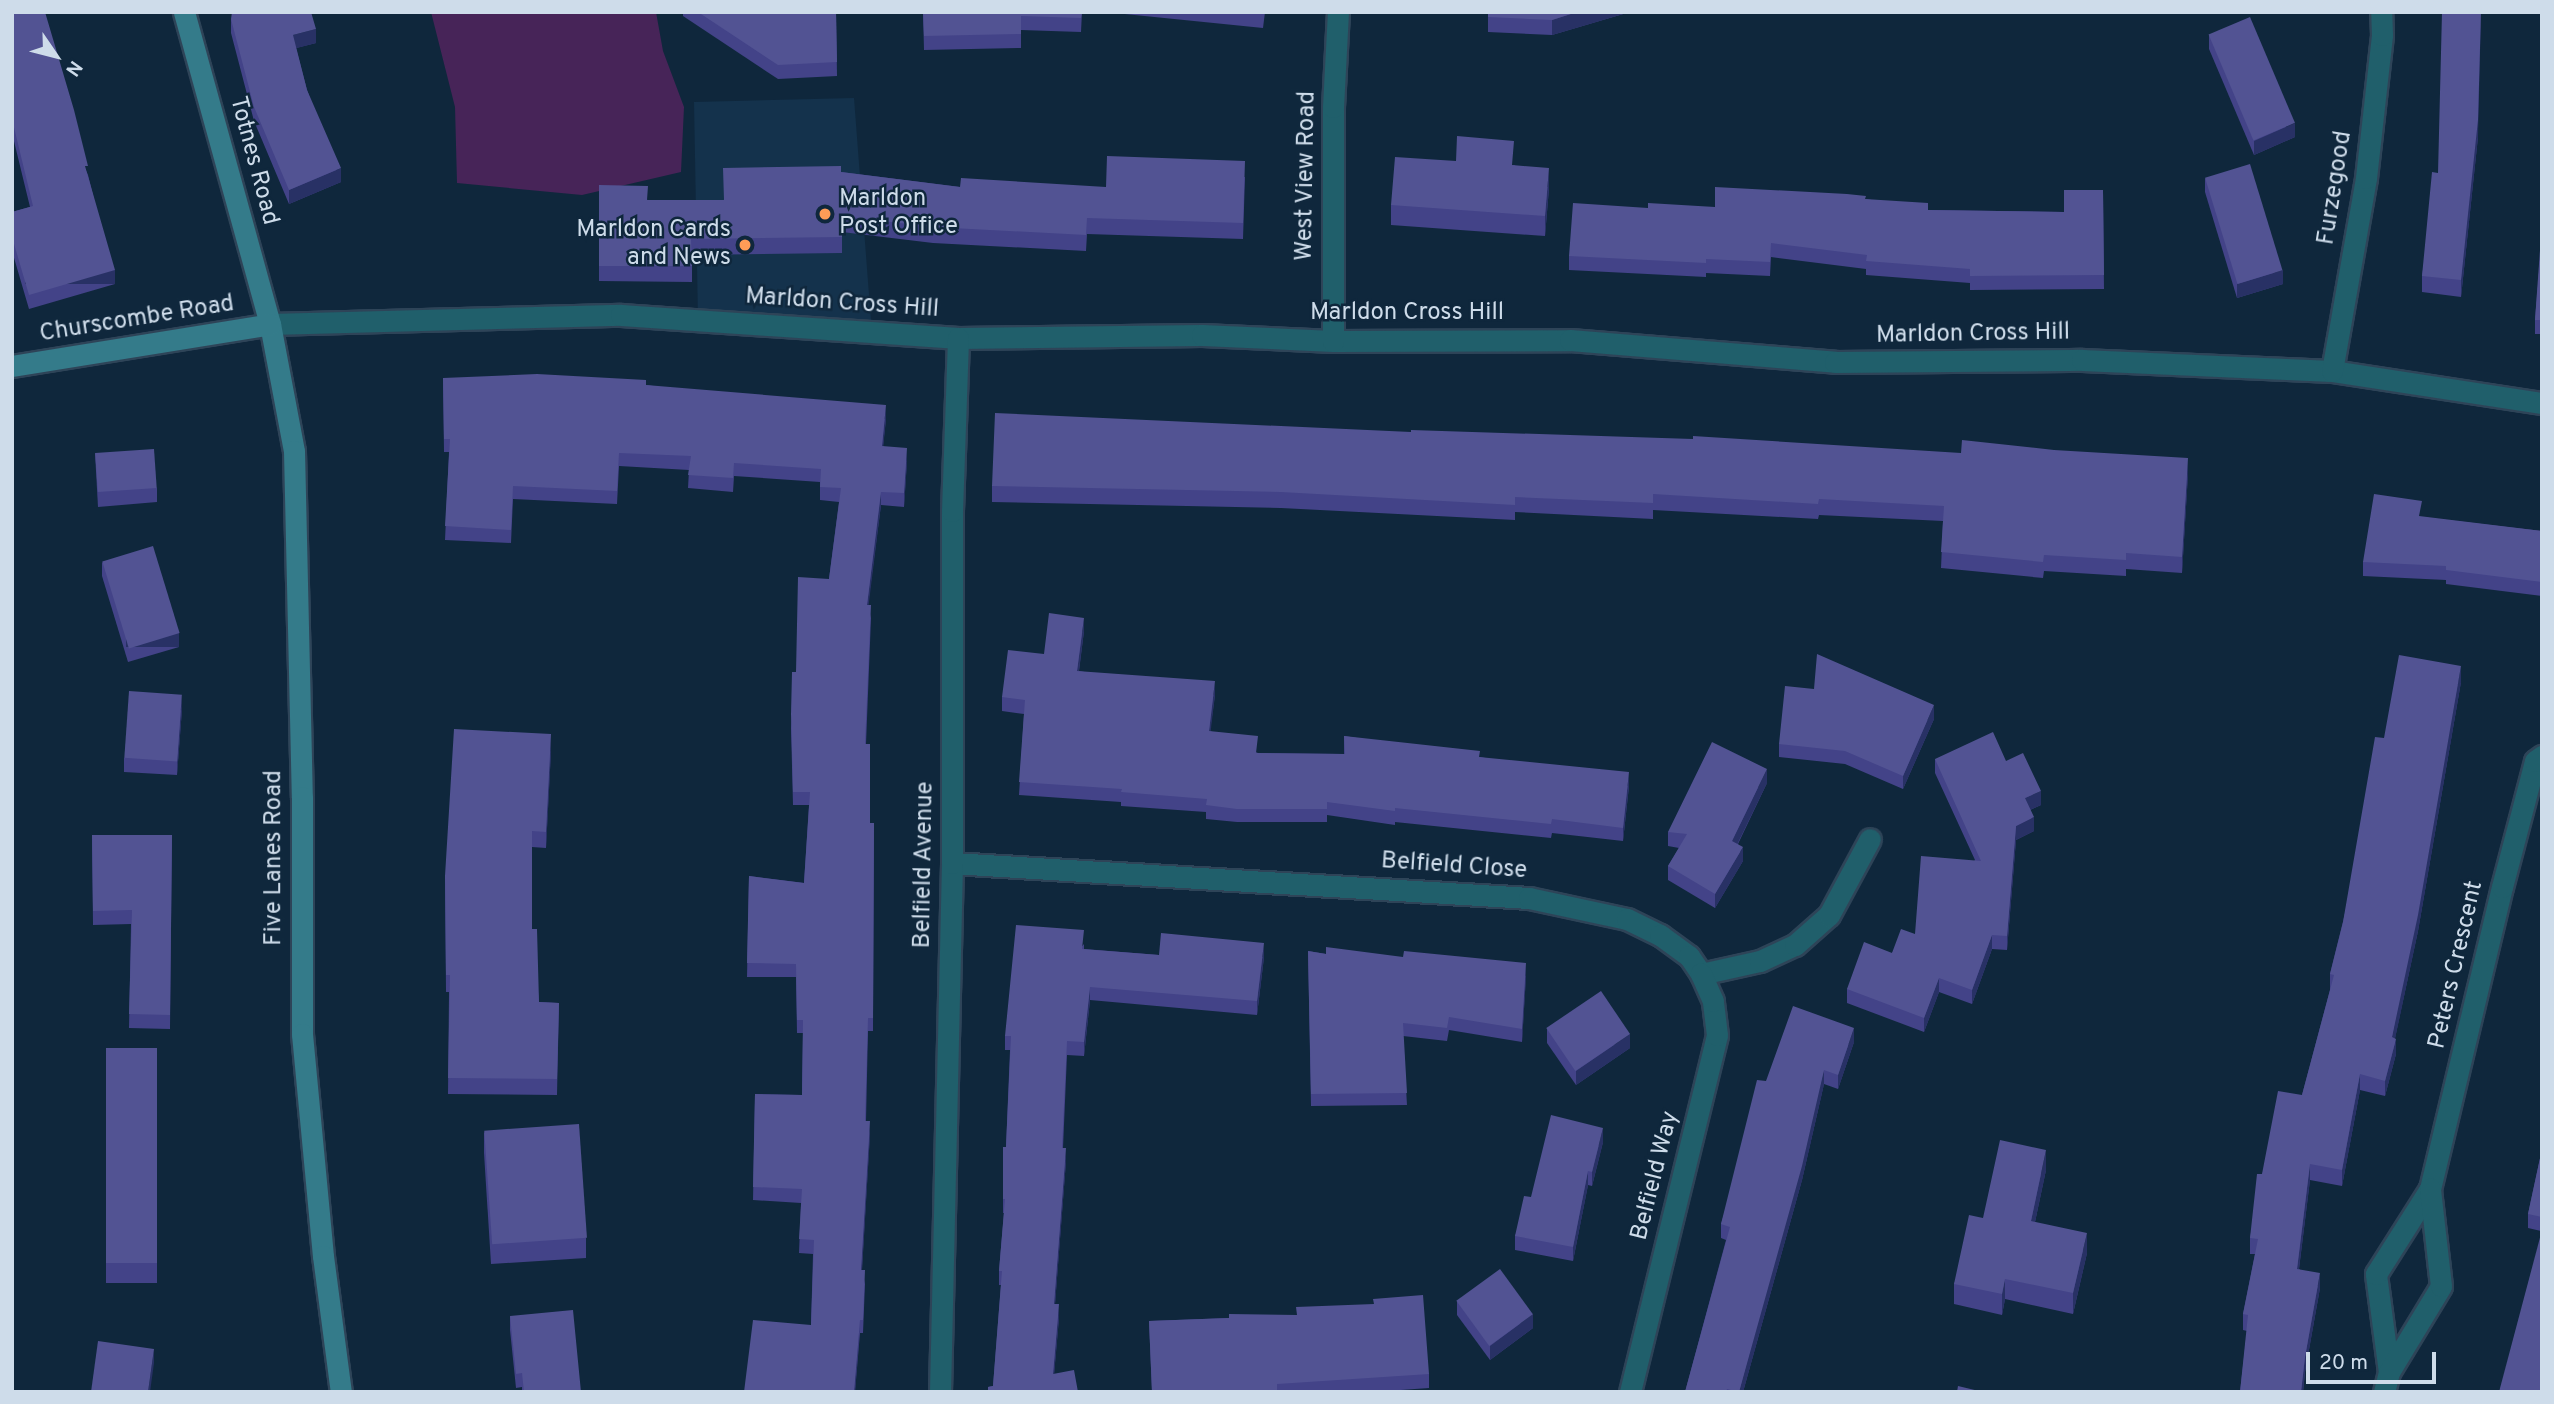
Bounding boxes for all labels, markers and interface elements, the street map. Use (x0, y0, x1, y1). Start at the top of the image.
north arrow (21, 21, 91, 91)
text: N (59, 56, 87, 81)
street label: West View Road (1291, 90, 1323, 262)
street label: Totnes Road (222, 93, 284, 229)
street label: Furzegood (2313, 129, 2359, 247)
place label: Marldon Post Office (839, 186, 958, 242)
marker: Marldon Post Office (817, 206, 833, 222)
place label: Marldon Cards and News (576, 217, 731, 273)
marker: Marldon Cards and News (737, 237, 753, 253)
street label: Marldon Cross Hill (744, 283, 940, 325)
street label: Churscombe Road (38, 290, 236, 350)
street label: Marldon Cross Hill (1310, 300, 1504, 328)
street label: Marldon Cross Hill (1876, 319, 2070, 351)
street label: Five Lanes Road (261, 770, 289, 946)
street label: Belfield Avenue (909, 781, 941, 949)
street label: Belfield Close (1380, 848, 1528, 886)
street label: Peters Crescent (2424, 878, 2490, 1052)
street label: Belfield Way (1626, 1108, 1686, 1244)
scale bar (2309, 1338, 2438, 1382)
text: 20 m (2319, 1350, 2368, 1377)

